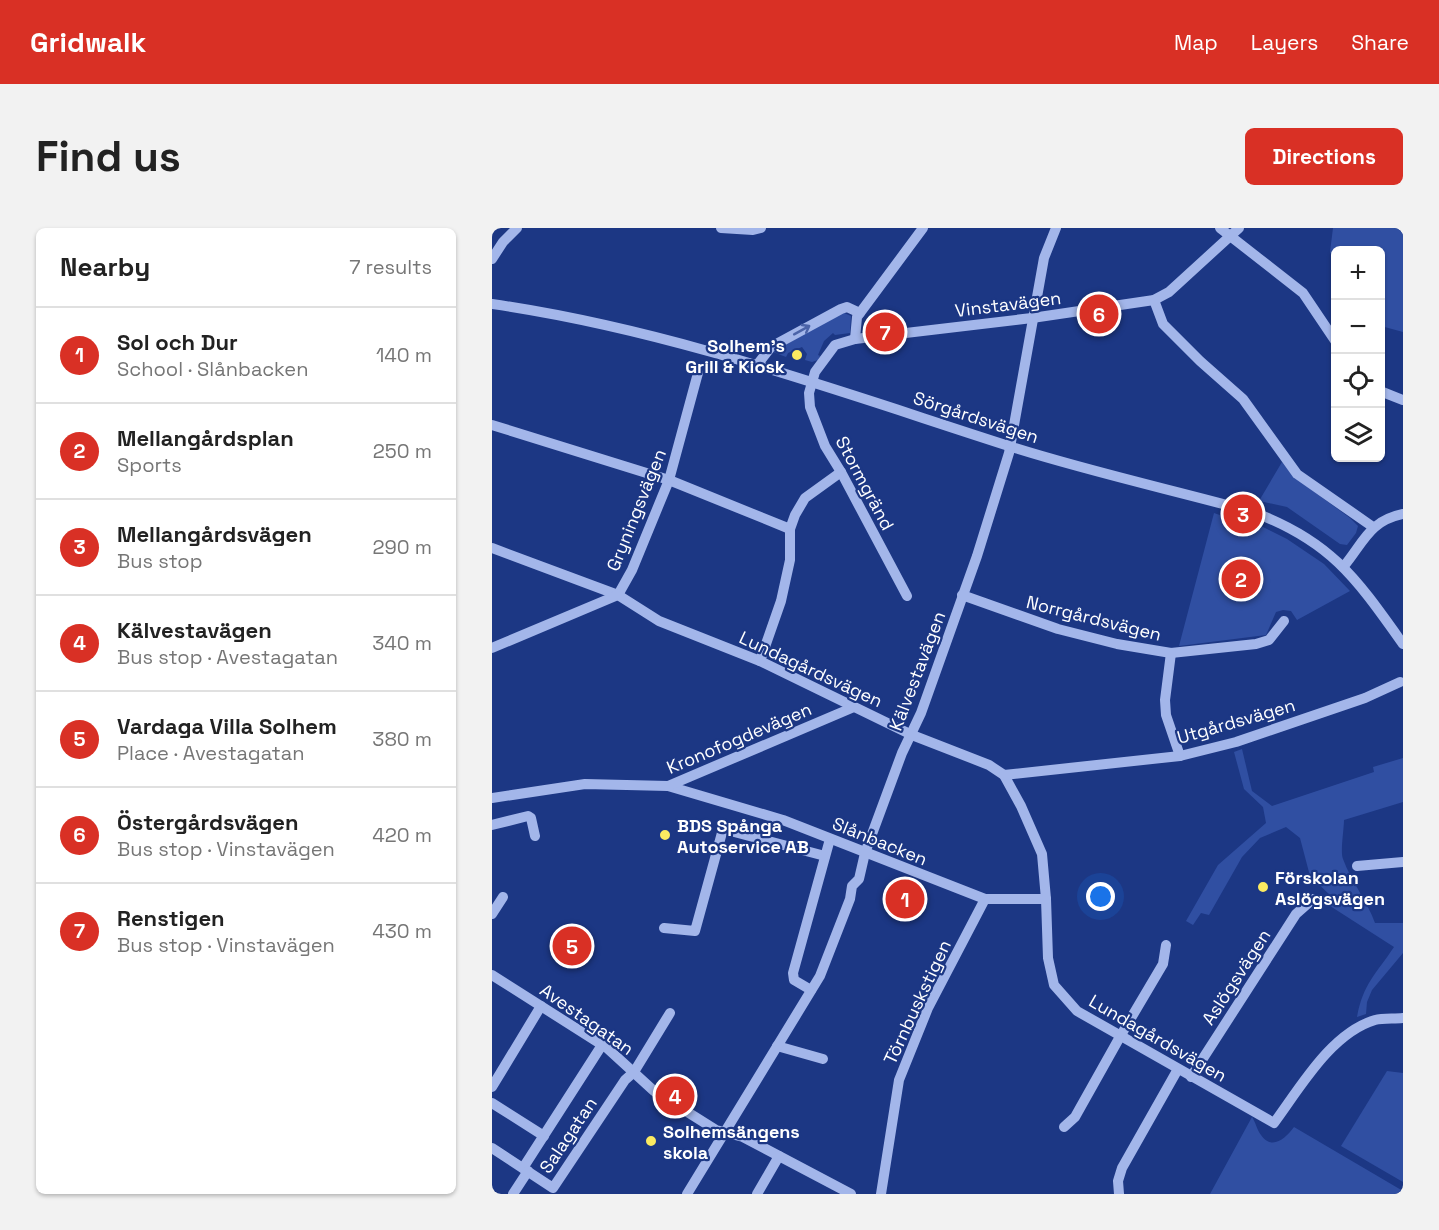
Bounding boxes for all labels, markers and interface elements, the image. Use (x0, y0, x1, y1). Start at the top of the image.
text: Gridwalk (30, 24, 146, 60)
text: Map (1174, 29, 1218, 56)
text: Layers (1251, 29, 1318, 56)
text: Share (1351, 29, 1409, 56)
button: Directions (1245, 128, 1403, 185)
text: Find us (36, 130, 181, 183)
map controls (1331, 246, 1385, 462)
button: + (1331, 246, 1385, 300)
text: Nearby (60, 250, 150, 284)
text: 7 results (349, 254, 432, 280)
street label: Vinstavägen (954, 286, 1062, 322)
pin: 6 (1080, 292, 1118, 337)
button: − (1331, 300, 1385, 354)
pin: 7 (866, 310, 904, 354)
one-way arrow (793, 324, 810, 336)
text: Sol och Dur (117, 328, 238, 356)
place label: Solhem's Grill & Kiosk (685, 334, 785, 378)
text: 1 (75, 342, 84, 368)
text: 140 m (376, 342, 432, 368)
marker: Solhem's Grill & Kiosk (790, 348, 804, 362)
button: locate (1331, 354, 1385, 408)
text: School · Slånbacken (117, 356, 308, 382)
street label: Sörgårdsvägen (910, 386, 1042, 448)
button: layers (1331, 408, 1385, 462)
text: Mellangårdsplan (117, 424, 294, 452)
street label: Stormgränd (831, 432, 899, 534)
text: 2 (74, 438, 85, 464)
text: 250 m (373, 438, 432, 464)
street label: Gryningsvägen (601, 446, 671, 574)
text: Sports (117, 452, 182, 478)
pin: 3 (1224, 492, 1263, 536)
text: Mellangårdsvägen (117, 520, 312, 548)
text: 3 (73, 534, 86, 560)
text: 290 m (373, 534, 432, 560)
text: Bus stop (117, 548, 203, 574)
pin: 2 (1222, 556, 1260, 602)
street label: Norrgårdsvägen (1024, 590, 1164, 646)
street label: Kälvestavägen (884, 608, 950, 734)
text: Kälvestavägen (117, 616, 272, 644)
street label: Lundagårdsvägen (736, 626, 886, 712)
text: 4 (73, 630, 86, 656)
text: 340 m (372, 630, 432, 656)
text: Bus stop · Avestagatan (117, 644, 338, 670)
street label: Utgårdsvägen (1174, 693, 1298, 749)
street label: Kronofogdevägen (663, 697, 815, 779)
text: Vardaga Villa Solhem (117, 712, 337, 740)
text: 5 (74, 726, 86, 752)
text: 380 m (372, 726, 432, 752)
text: Place · Avestagatan (117, 740, 304, 766)
text: Östergårdsvägen (117, 808, 299, 836)
street label: Slånbacken (829, 812, 931, 870)
place label: BDS Spånga Autoservice AB (677, 814, 809, 858)
text: 6 (73, 822, 86, 848)
text: 420 m (372, 822, 432, 848)
marker: BDS Spånga Autoservice AB (658, 828, 672, 842)
text: Bus stop · Vinstavägen (117, 836, 335, 862)
place label: Förskolan Aslögsvägen (1275, 866, 1385, 910)
pin: 1 (886, 876, 924, 922)
marker: Förskolan Aslögsvägen (1256, 880, 1270, 894)
your location (1086, 882, 1115, 911)
text: Renstigen (117, 904, 225, 932)
text: 7 (74, 918, 85, 944)
text: 430 m (372, 918, 432, 944)
pin: 5 (552, 924, 592, 968)
street label: Aslögsvägen (1196, 925, 1276, 1029)
text: Bus stop · Vinstavägen (117, 932, 335, 958)
street label: Törnbuskstigen (878, 936, 956, 1068)
street label: Avestagatan (536, 978, 638, 1060)
street label: Lundagårdsvägen (1085, 989, 1231, 1087)
pin: 4 (656, 1074, 694, 1118)
street label: Salagatan (534, 1093, 602, 1177)
place label: Solhemsängens skola (663, 1120, 800, 1164)
marker: Solhemsängens skola (644, 1134, 658, 1148)

